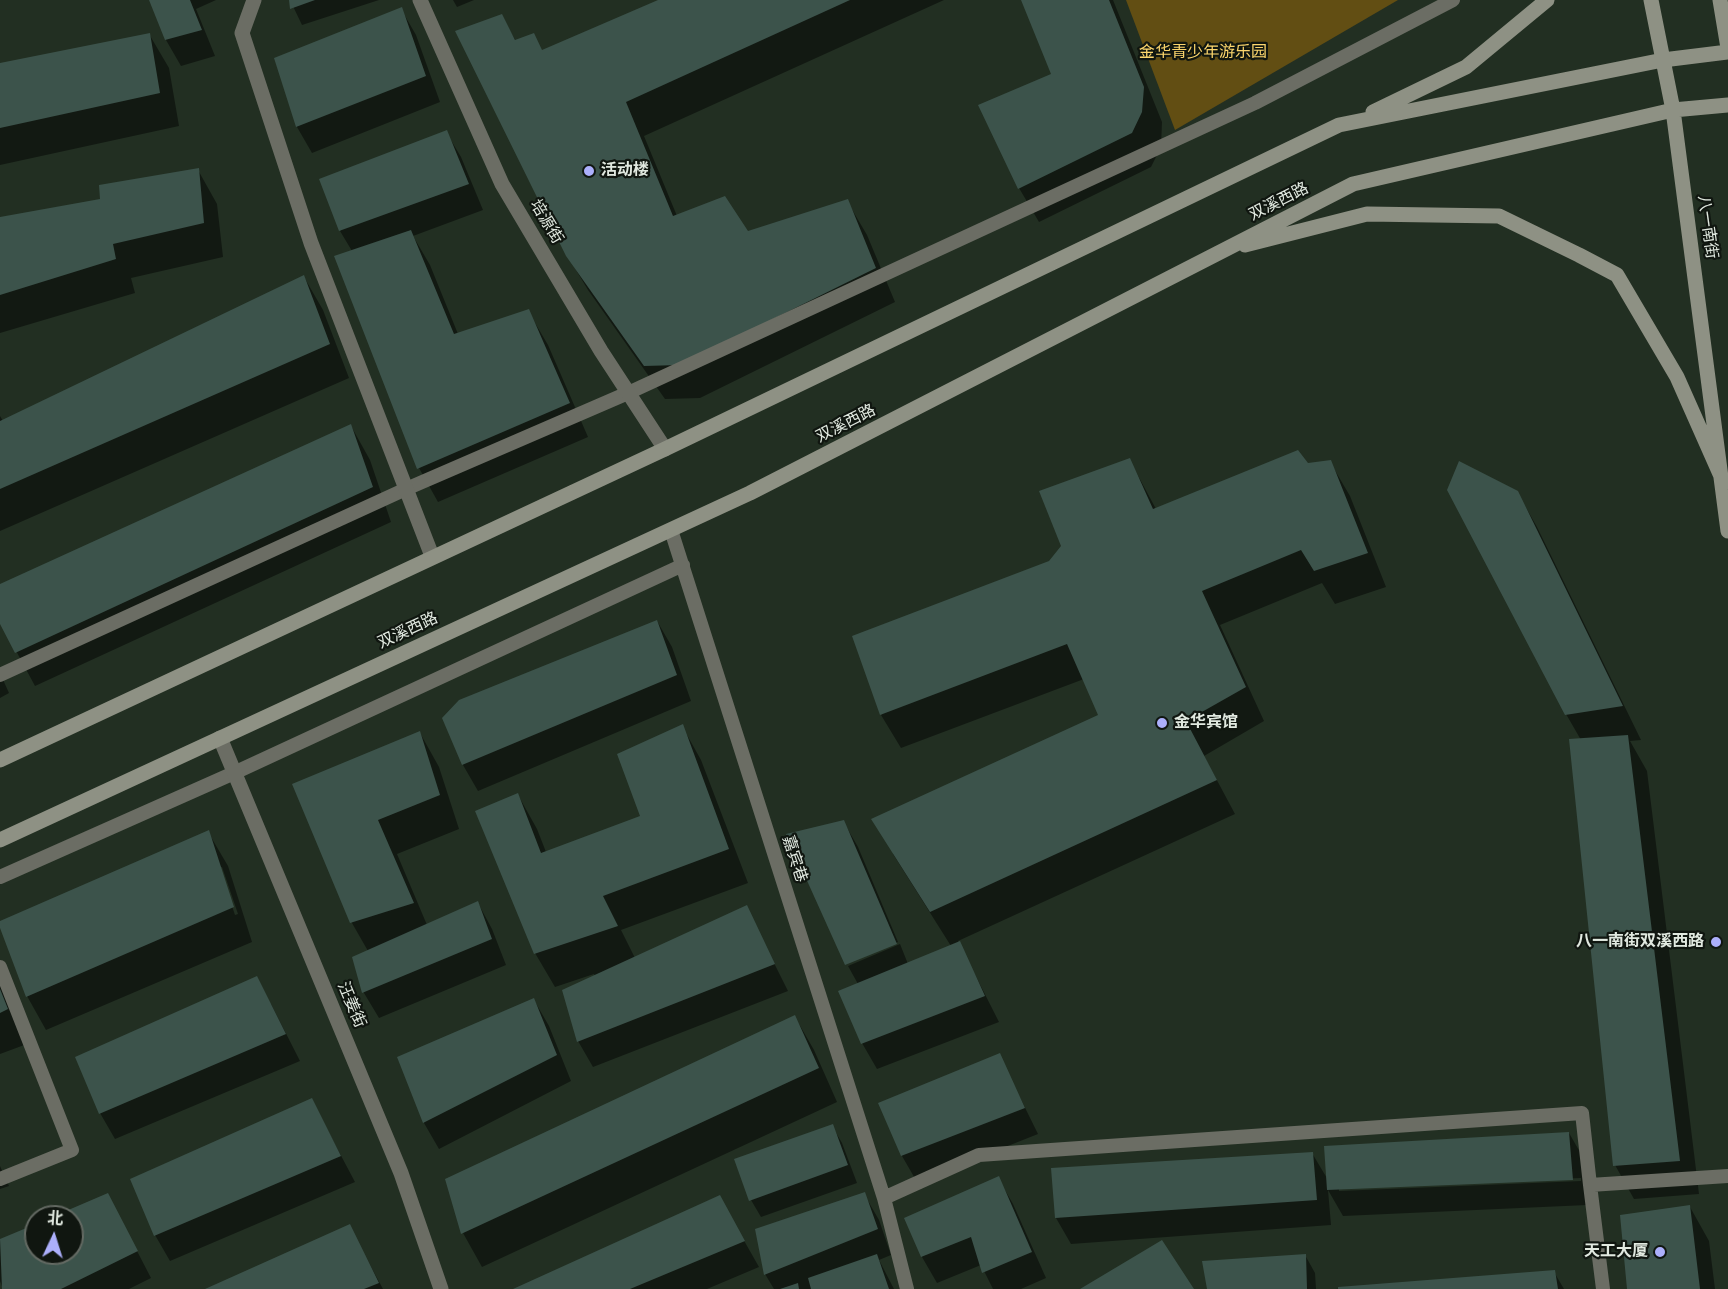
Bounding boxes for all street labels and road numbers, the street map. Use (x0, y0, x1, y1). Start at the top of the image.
street label: 双溪西路 (1246, 179, 1312, 225)
street label: 八一南街 (1693, 194, 1721, 260)
street label: 培源街 (525, 196, 567, 248)
street label: 双溪西路 (813, 401, 879, 447)
street label: 双溪西路 (375, 609, 441, 653)
street label: 嘉宾巷 (777, 833, 811, 885)
street label: 汪姜街 (333, 979, 369, 1031)

